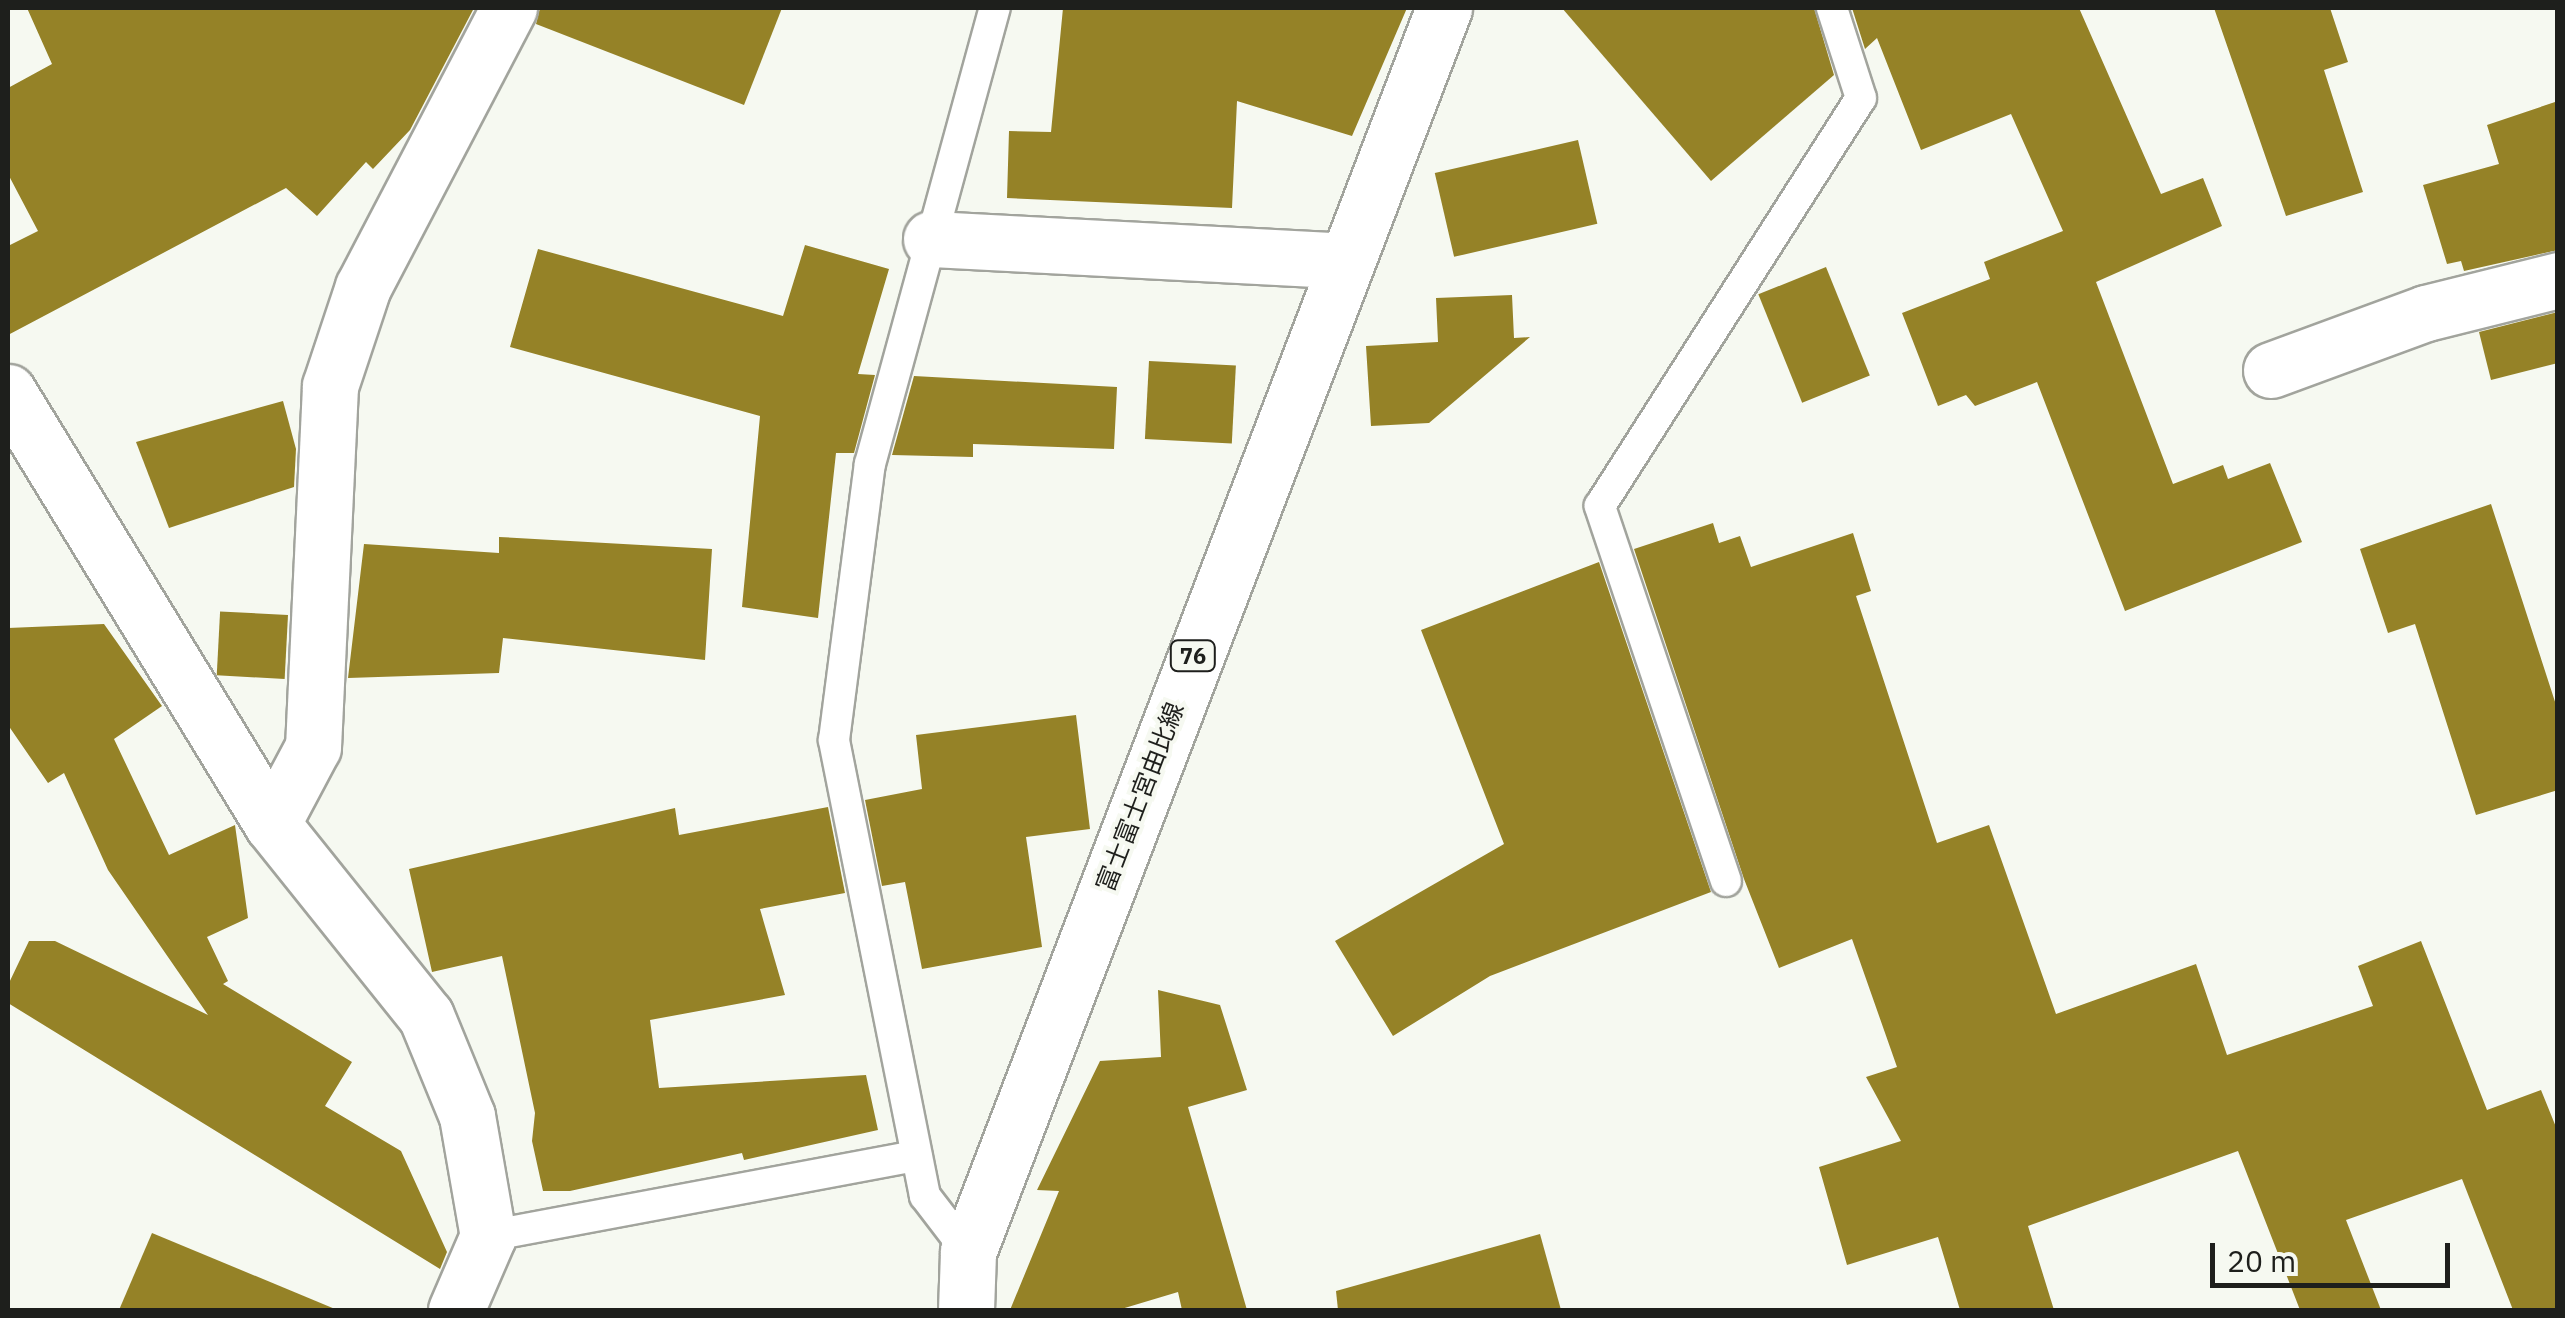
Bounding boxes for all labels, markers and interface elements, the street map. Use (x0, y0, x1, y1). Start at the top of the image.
road number: 76 (1168, 639, 1218, 673)
street label: 富士富士宮由比線 (1090, 698, 1190, 896)
scale bar (2215, 1223, 2455, 1285)
text: 20 m (2227, 1241, 2296, 1280)

